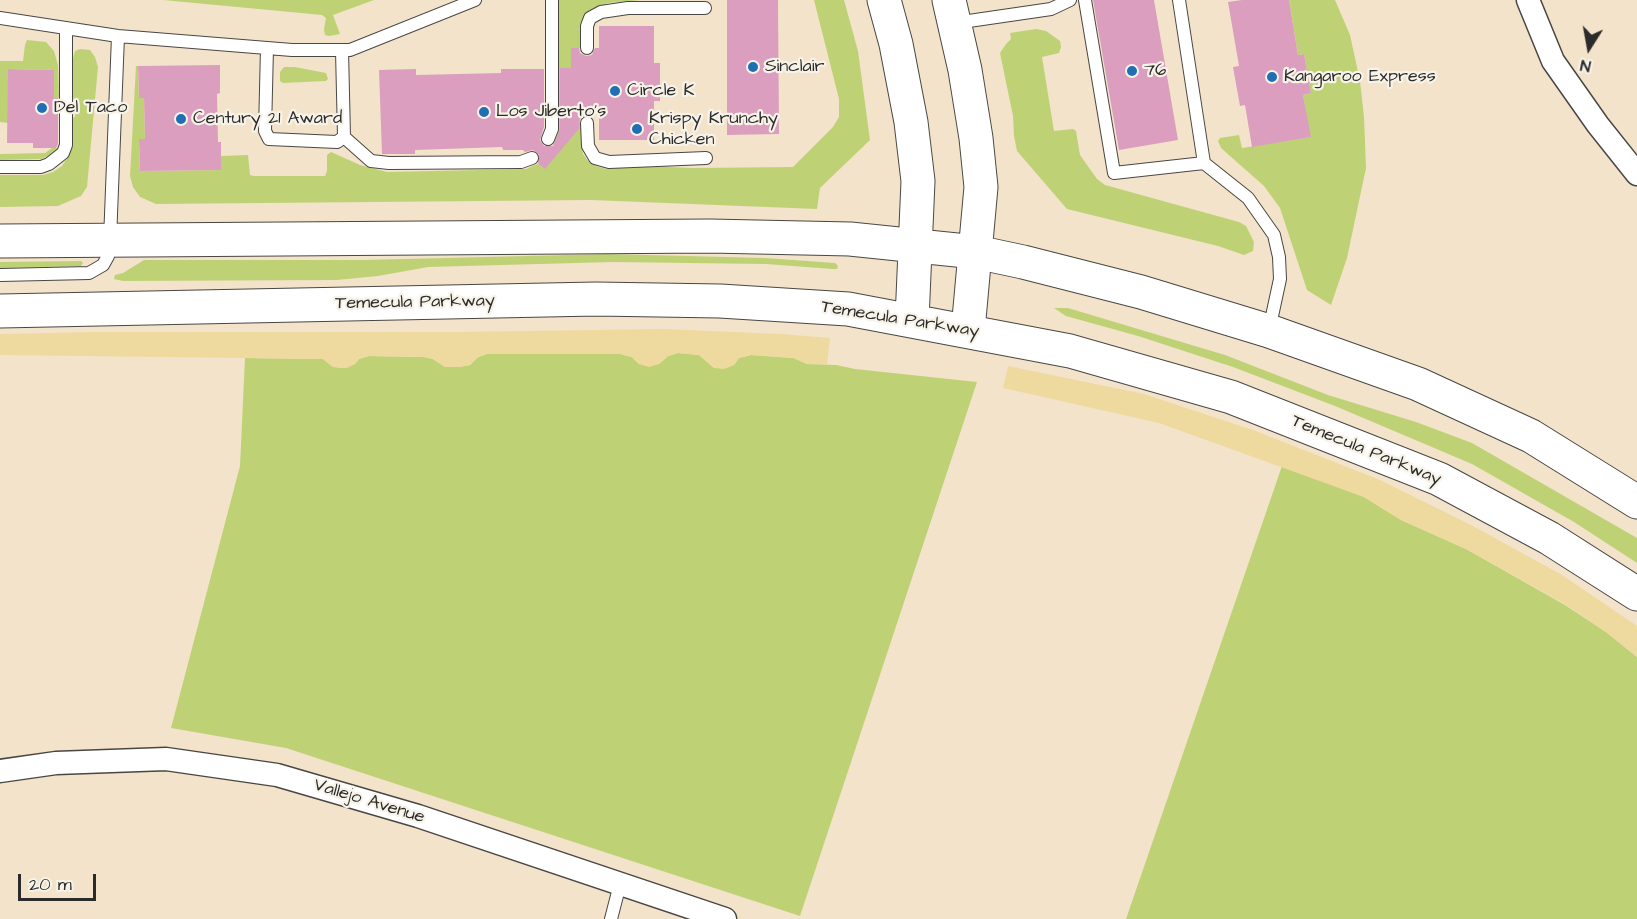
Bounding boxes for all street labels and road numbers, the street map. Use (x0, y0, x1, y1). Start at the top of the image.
street label: Temecula Parkway (335, 291, 495, 315)
street label: Temecula Parkway (819, 297, 981, 343)
street label: Temecula Parkway (1288, 411, 1444, 491)
street label: Vallejo Avenue (311, 775, 427, 829)

